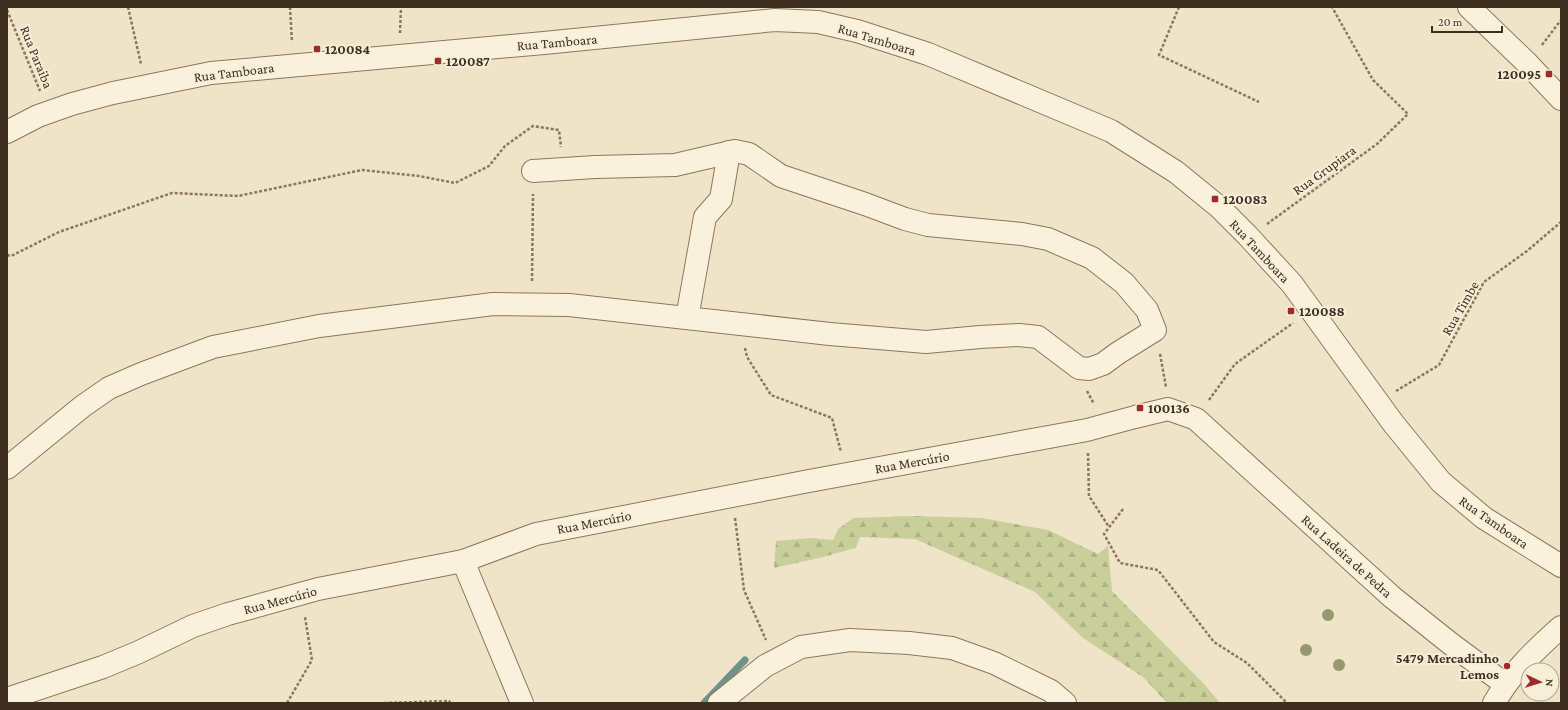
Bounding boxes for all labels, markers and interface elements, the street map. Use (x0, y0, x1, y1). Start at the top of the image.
scale bar (1432, 8, 1502, 34)
text: 20 m (1438, 15, 1463, 29)
street label: Rua Tamboara (836, 20, 918, 59)
street label: Rua Paraiba (17, 23, 57, 91)
street label: Rua Tamboara (516, 30, 598, 53)
place label: 120084 (325, 41, 371, 57)
marker: 120084 (312, 44, 322, 54)
place label: 120087 (446, 53, 490, 69)
marker: 120087 (433, 56, 443, 66)
street label: Rua Tamboara (193, 59, 276, 85)
place label: 120095 (1497, 66, 1541, 82)
marker: 120095 (1544, 69, 1554, 79)
street label: Rua Grupiara (1289, 141, 1359, 198)
place label: 120083 (1223, 191, 1267, 207)
marker: 120083 (1210, 194, 1220, 204)
street label: Rua Tamboara (1227, 216, 1294, 286)
street label: Rua Timbe (1438, 278, 1482, 338)
place label: 120088 (1299, 303, 1345, 319)
marker: 120088 (1286, 306, 1296, 316)
place label: 100136 (1148, 400, 1190, 416)
marker: 100136 (1135, 403, 1145, 413)
street label: Rua Mercúrio (873, 448, 951, 476)
street label: Rua Tamboara (1456, 492, 1532, 552)
street label: Rua Mercúrio (555, 507, 633, 537)
street label: Rua Ladeira de Pedra (1298, 511, 1396, 601)
street label: Rua Mercúrio (242, 583, 319, 617)
place label: 5479 Mercadinho Lemos (1396, 650, 1499, 682)
marker: 5479 Mercadinho Lemos (1502, 661, 1512, 671)
north arrow (1520, 662, 1560, 702)
text: N (1544, 679, 1556, 687)

